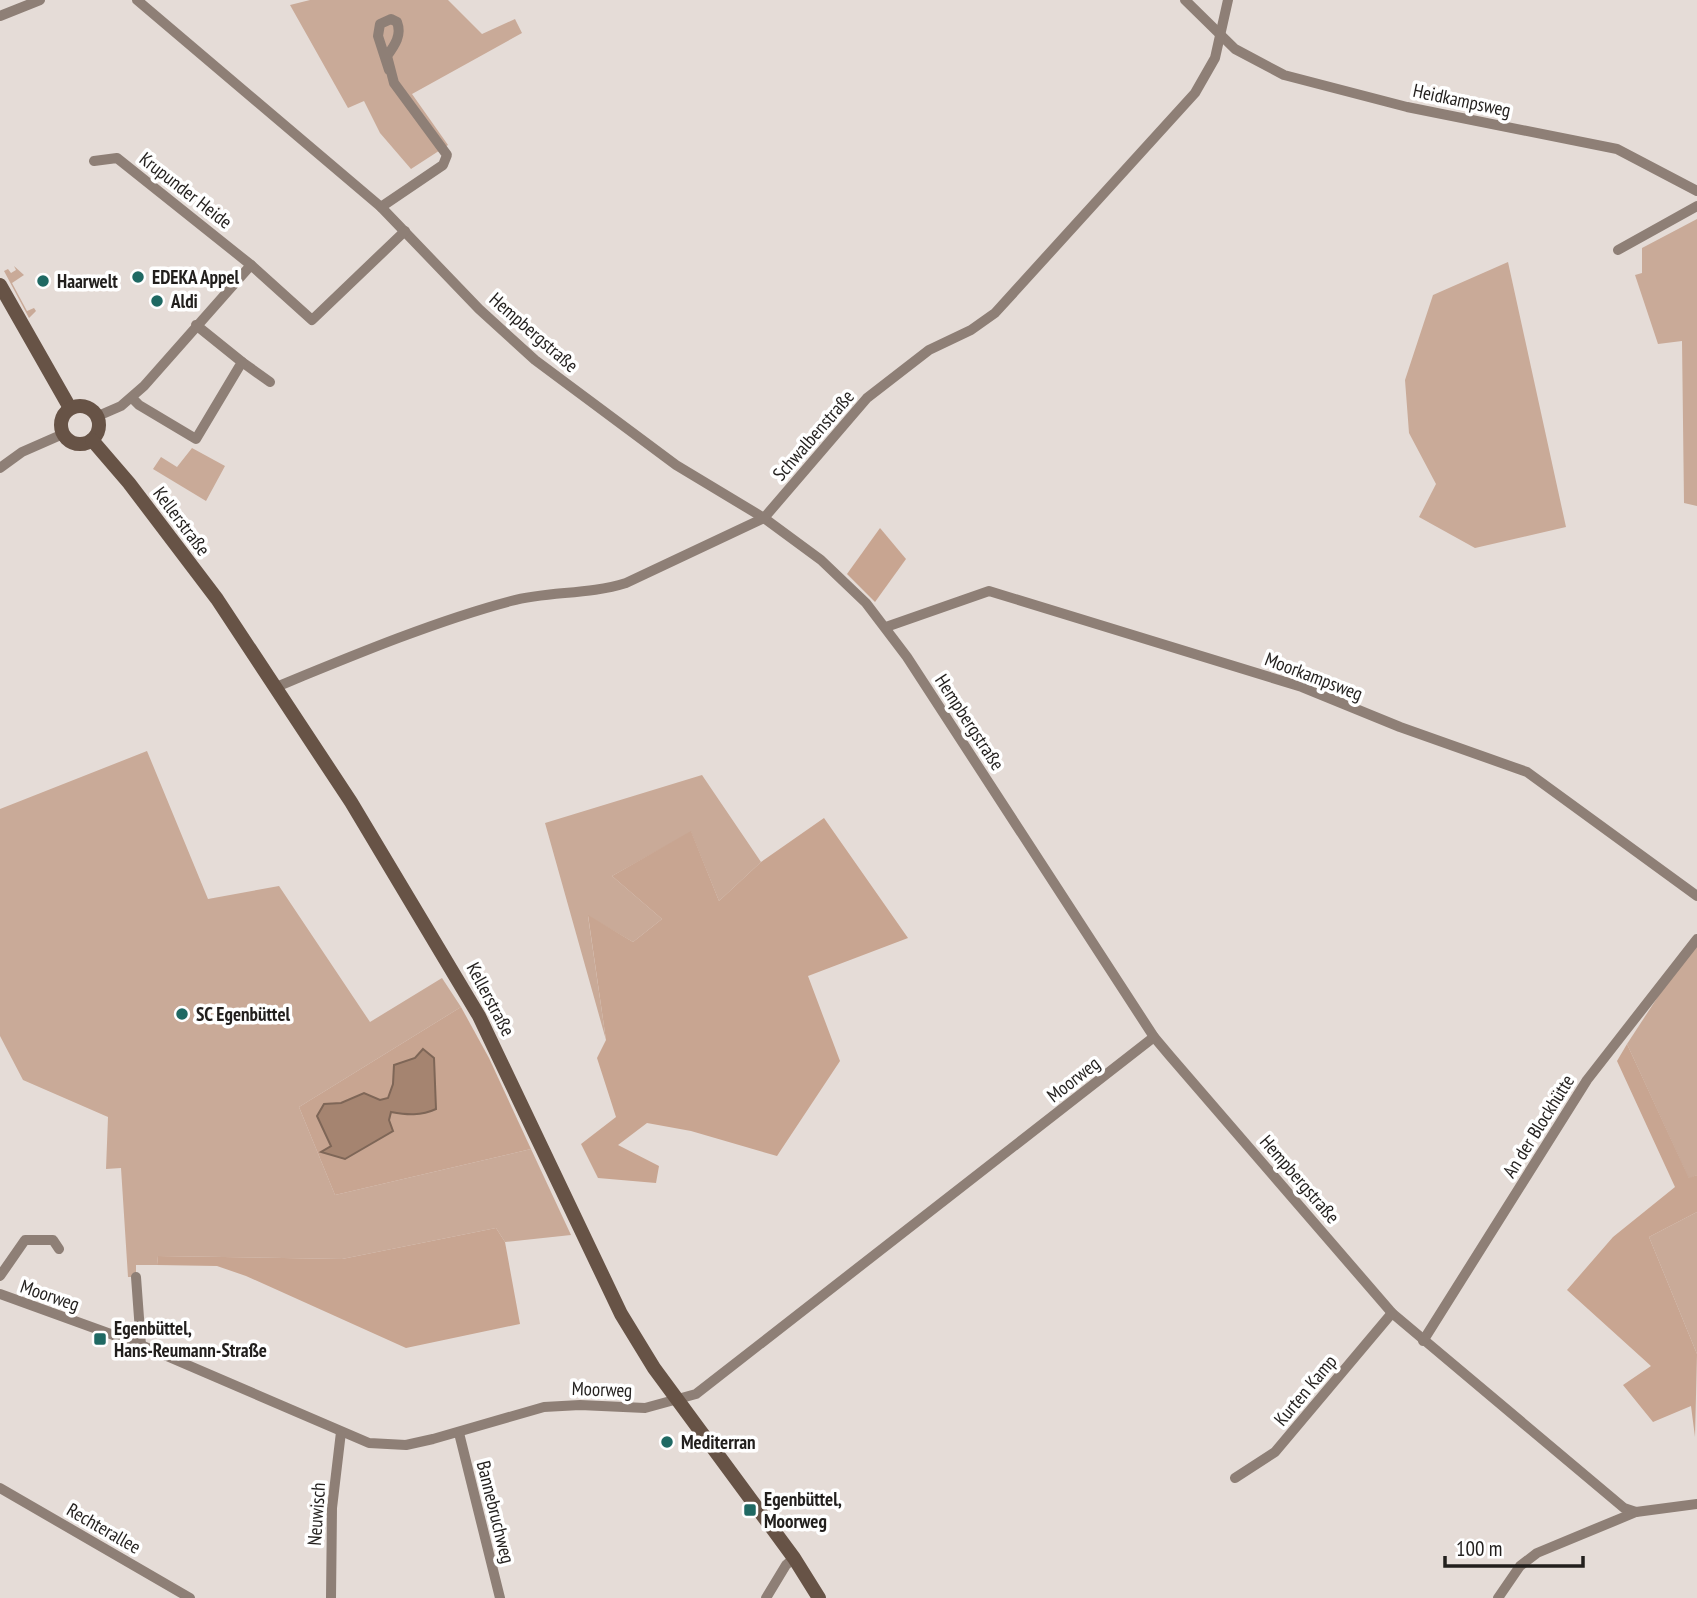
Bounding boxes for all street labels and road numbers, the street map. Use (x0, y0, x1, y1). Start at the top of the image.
street label: Heidkampsweg (1411, 78, 1513, 122)
street label: Krupunder Heide (135, 146, 237, 234)
street label: Hempbergstraße (485, 287, 583, 377)
street label: Schwalbenstraße (767, 385, 859, 485)
street label: Kellerstraße (148, 482, 216, 560)
street label: Moorkampsweg (1262, 646, 1366, 706)
street label: Hempbergstraße (930, 669, 1010, 775)
street label: Kellerstraße (462, 958, 520, 1040)
street label: Moorweg (1042, 1051, 1104, 1107)
street label: An der Blockhütte (1497, 1070, 1579, 1182)
street label: Hempbergstraße (1255, 1130, 1345, 1228)
street label: Moorweg (17, 1274, 83, 1316)
street label: Kurten Kamp (1268, 1350, 1342, 1430)
street label: Moorweg (571, 1376, 633, 1402)
street label: Bannebruchweg (472, 1458, 520, 1566)
street label: Neuwisch (302, 1482, 330, 1546)
street label: Rechterallee (63, 1497, 145, 1559)

